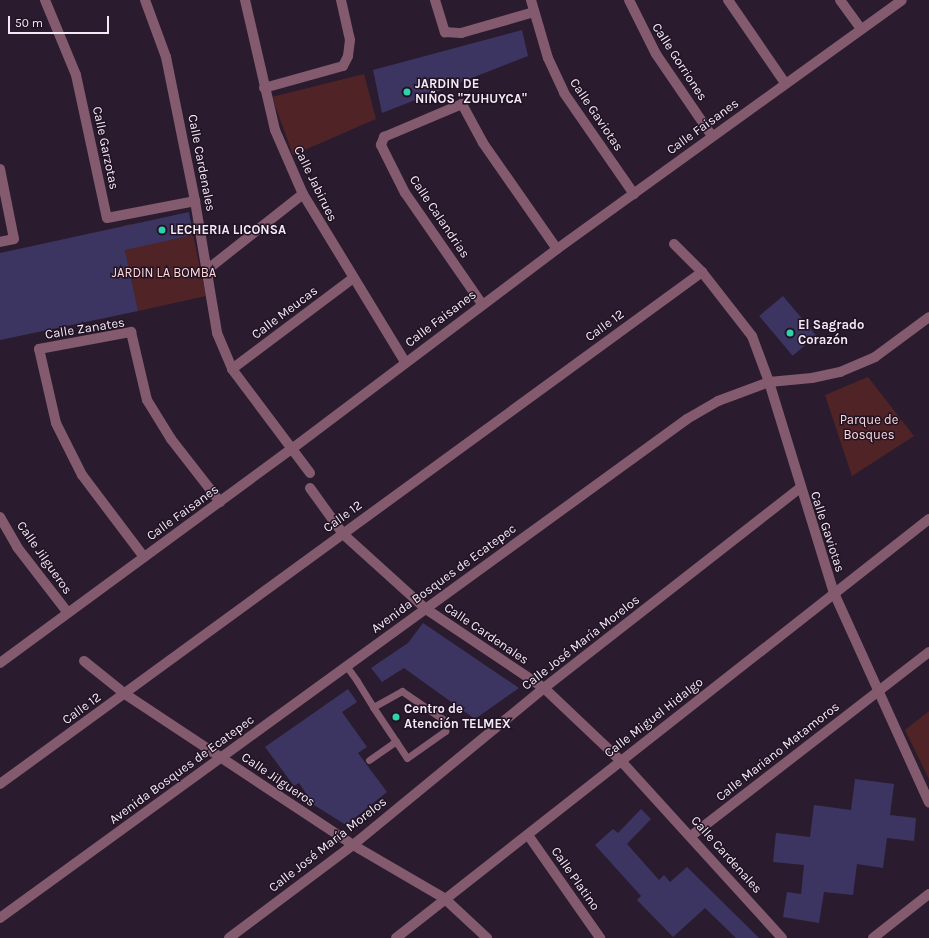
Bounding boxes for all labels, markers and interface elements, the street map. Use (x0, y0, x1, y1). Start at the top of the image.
scale bar (10, 8, 111, 34)
text: 50 m (15, 16, 43, 30)
street label: Calle Gorriones (648, 20, 710, 104)
street label: Calle Gaviotas (566, 76, 626, 154)
place label: JARDIN DE NIÑOS "ZUHUYCA" (415, 77, 527, 108)
marker: JARDIN DE NIÑOS "ZUHUYCA" (402, 87, 412, 97)
street label: Calle Faisanes (664, 96, 742, 158)
street label: Calle Garzotas (89, 105, 121, 191)
street label: Calle Cardenales (184, 113, 218, 213)
street label: Calle Jabirues (290, 144, 340, 224)
street label: Calle Calandrias (406, 173, 472, 261)
place label: LECHERIA LICONSA (170, 222, 286, 238)
marker: LECHERIA LICONSA (157, 225, 167, 235)
park label: JARDIN LA BOMBA (112, 265, 216, 281)
street label: Calle Meucas (249, 283, 321, 343)
street label: Calle Faisanes (402, 287, 480, 351)
street label: Calle 12 (583, 307, 627, 345)
street label: Calle Zanates (44, 315, 126, 343)
place label: El Sagrado Corazón (798, 318, 864, 349)
marker: El Sagrado Corazón (785, 328, 795, 338)
park label: Parque de Bosques (840, 413, 898, 444)
street label: Calle Faisanes (144, 482, 222, 544)
street label: Calle Gaviotas (807, 490, 847, 574)
street label: Calle 12 (321, 498, 365, 536)
street label: Calle Jilgueros (13, 519, 75, 597)
street label: Avenida Bosques de Ecatepec (368, 521, 520, 637)
street label: Calle José María Morelos (519, 592, 643, 694)
street label: Calle Cardenales (441, 600, 531, 668)
street label: Calle Miguel Hidalgo (601, 675, 707, 761)
street label: Calle 12 (60, 690, 104, 728)
street label: Calle Mariano Matamoros (713, 699, 843, 805)
place label: Centro de Atención TELMEX (404, 702, 511, 733)
street label: Avenida Bosques de Ecatepec (106, 712, 258, 828)
marker: Centro de Atención TELMEX (391, 712, 401, 722)
street label: Calle Jilgueros (238, 750, 318, 810)
street label: Calle José María Morelos (266, 794, 390, 896)
street label: Calle Cardenales (687, 813, 765, 897)
street label: Calle Platino (547, 844, 603, 914)

